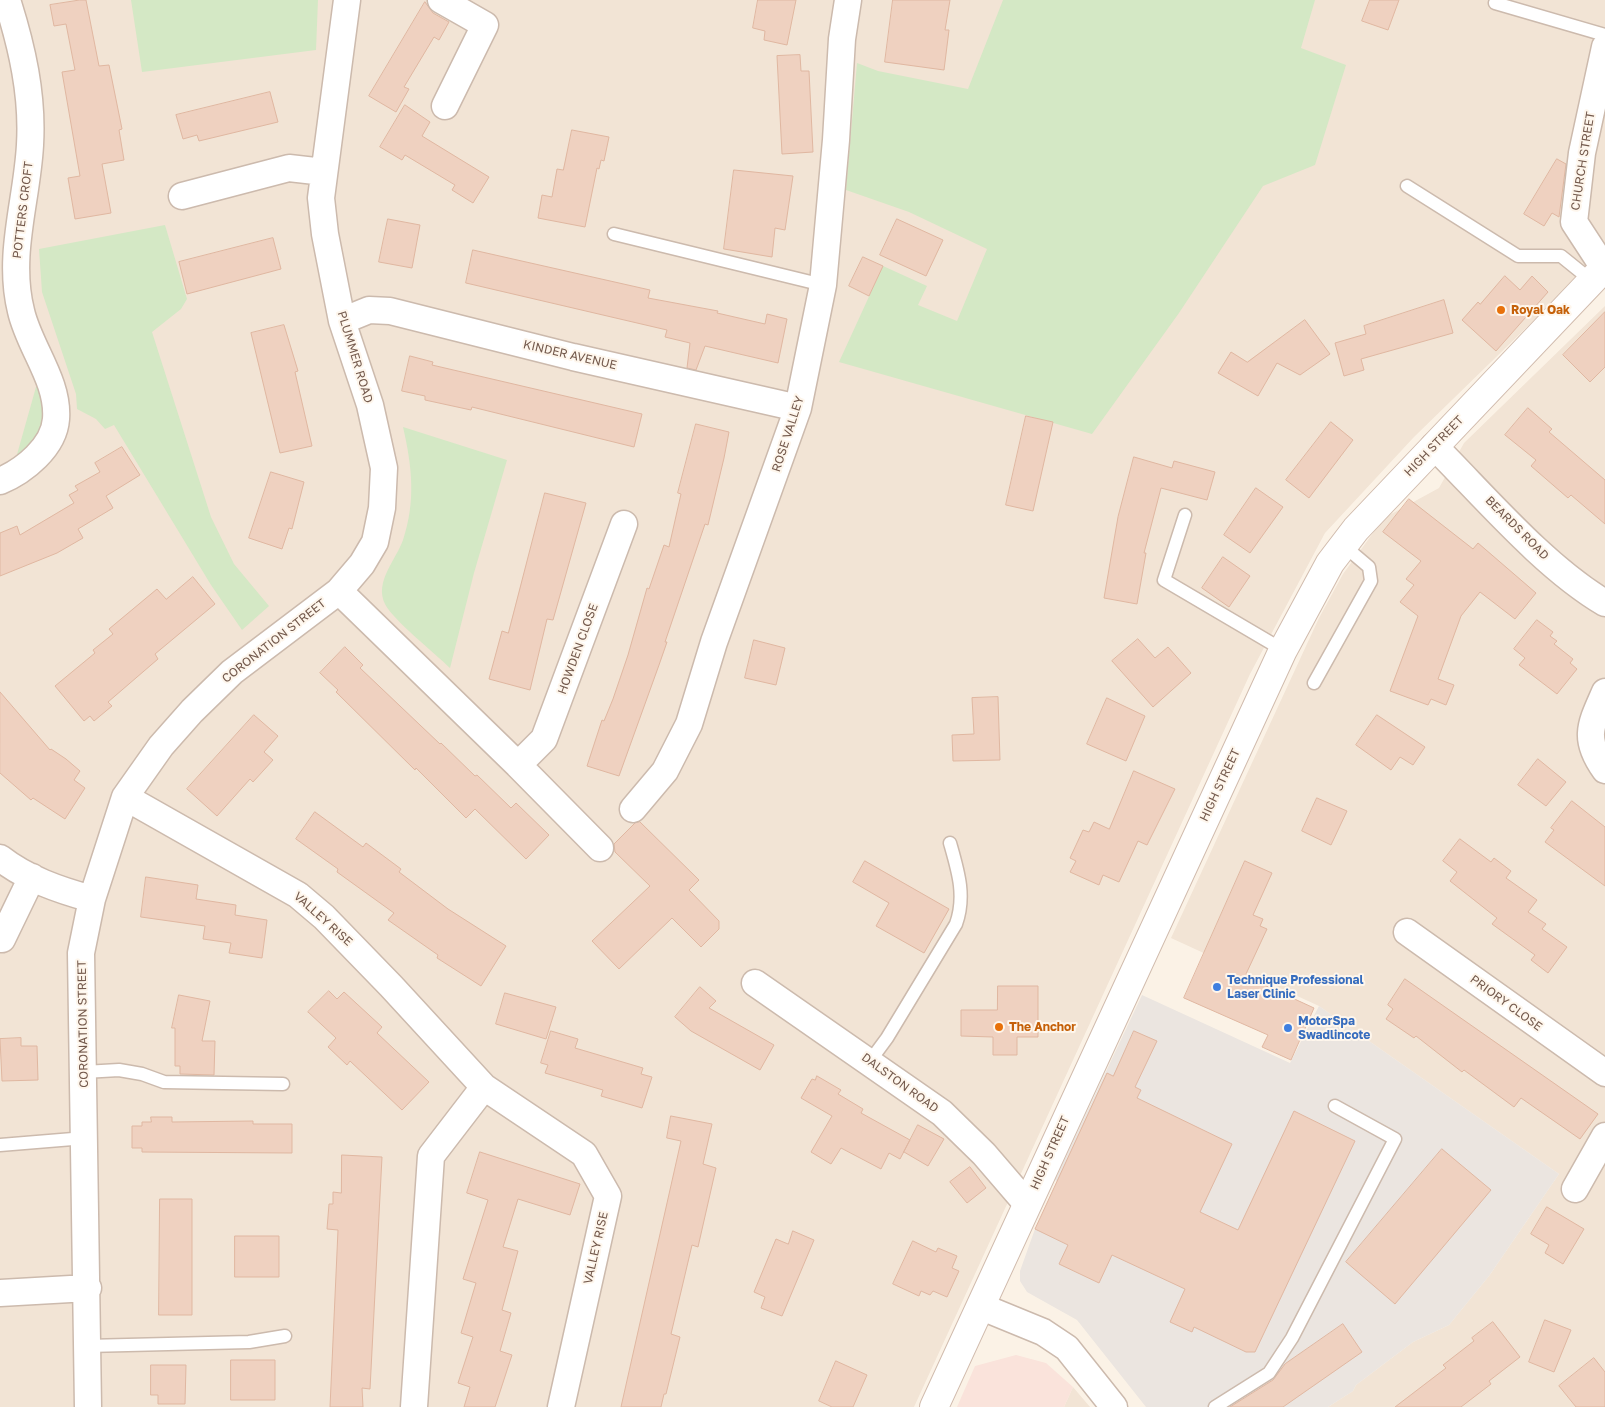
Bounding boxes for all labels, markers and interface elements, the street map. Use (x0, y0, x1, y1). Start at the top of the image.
street label: CHURCH STREET (1568, 111, 1598, 211)
street label: POTTERS CROFT (10, 160, 36, 260)
place label: Royal Oak (1511, 303, 1570, 317)
marker: Royal Oak (1495, 304, 1507, 316)
street label: PLUMMER ROAD (334, 309, 376, 405)
street label: KINDER AVENUE (522, 337, 618, 373)
street label: ROSE VALLEY (769, 394, 807, 474)
street label: HIGH STREET (1401, 413, 1467, 479)
street label: BEARDS ROAD (1482, 493, 1552, 563)
street label: CORONATION STREET (219, 596, 329, 686)
street label: HOWDEN CLOSE (555, 602, 601, 696)
street label: HIGH STREET (1197, 746, 1243, 824)
street label: VALLEY RISE (291, 889, 355, 949)
street label: CORONATION STREET (75, 960, 91, 1088)
street label: PRIORY CLOSE (1467, 972, 1545, 1034)
place label: Technique Professional Laser Clinic (1227, 973, 1363, 1001)
marker: Technique Professional Laser Clinic (1211, 981, 1223, 993)
place label: MotorSpa Swadlincote (1298, 1014, 1370, 1042)
place label: The Anchor (1009, 1020, 1076, 1034)
marker: The Anchor (993, 1021, 1005, 1033)
marker: MotorSpa Swadlincote (1282, 1022, 1294, 1034)
street label: DALSTON ROAD (859, 1050, 941, 1116)
street label: HIGH STREET (1027, 1114, 1073, 1192)
street label: VALLEY RISE (581, 1210, 611, 1286)

